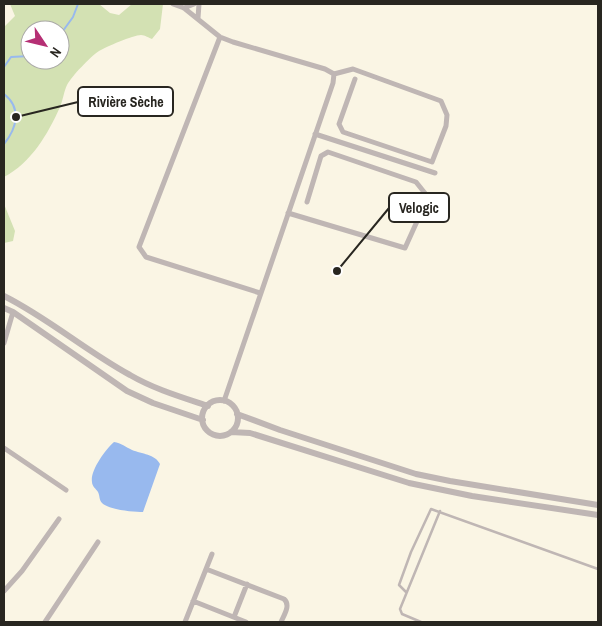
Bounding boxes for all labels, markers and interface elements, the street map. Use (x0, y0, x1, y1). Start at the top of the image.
north arrow (20, 20, 70, 70)
text: N (46, 44, 65, 61)
callout: Rivière Sèche (78, 87, 173, 116)
text: Rivière Sèche (88, 93, 164, 111)
callout: Velogic (389, 193, 449, 222)
text: Velogic (399, 199, 439, 217)

